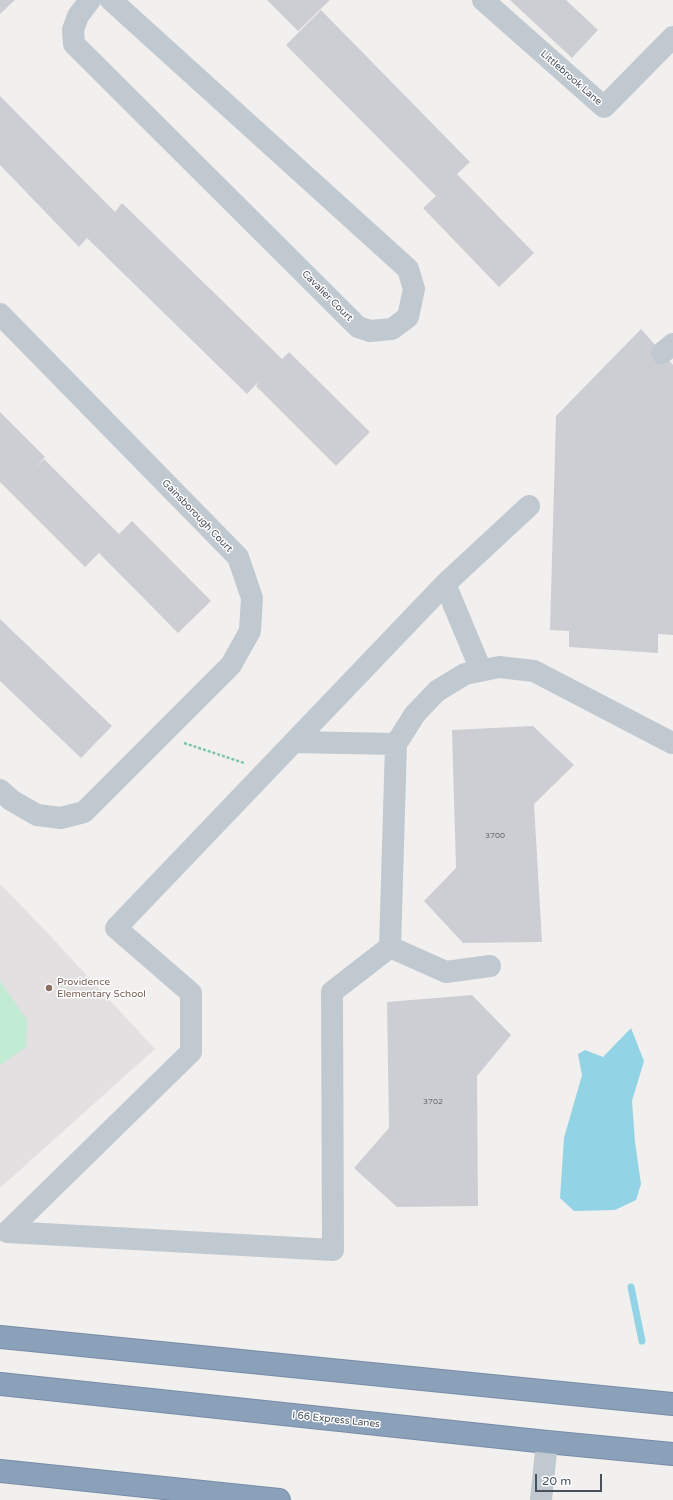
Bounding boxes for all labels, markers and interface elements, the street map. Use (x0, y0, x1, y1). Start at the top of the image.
street label: Littlebrook Lane (538, 48, 604, 108)
street label: Cavalier Court (299, 268, 355, 324)
street label: Gainsborough Court (159, 477, 235, 555)
house number: 3700 (485, 831, 505, 841)
place label: Providence Elementary School (57, 976, 146, 1000)
marker: Providence Elementary School (44, 983, 54, 993)
house number: 3702 (423, 1097, 443, 1107)
street label: I 66 Express Lanes (292, 1409, 380, 1431)
scale bar (537, 1466, 604, 1492)
text: 20 m (542, 1474, 571, 1488)

